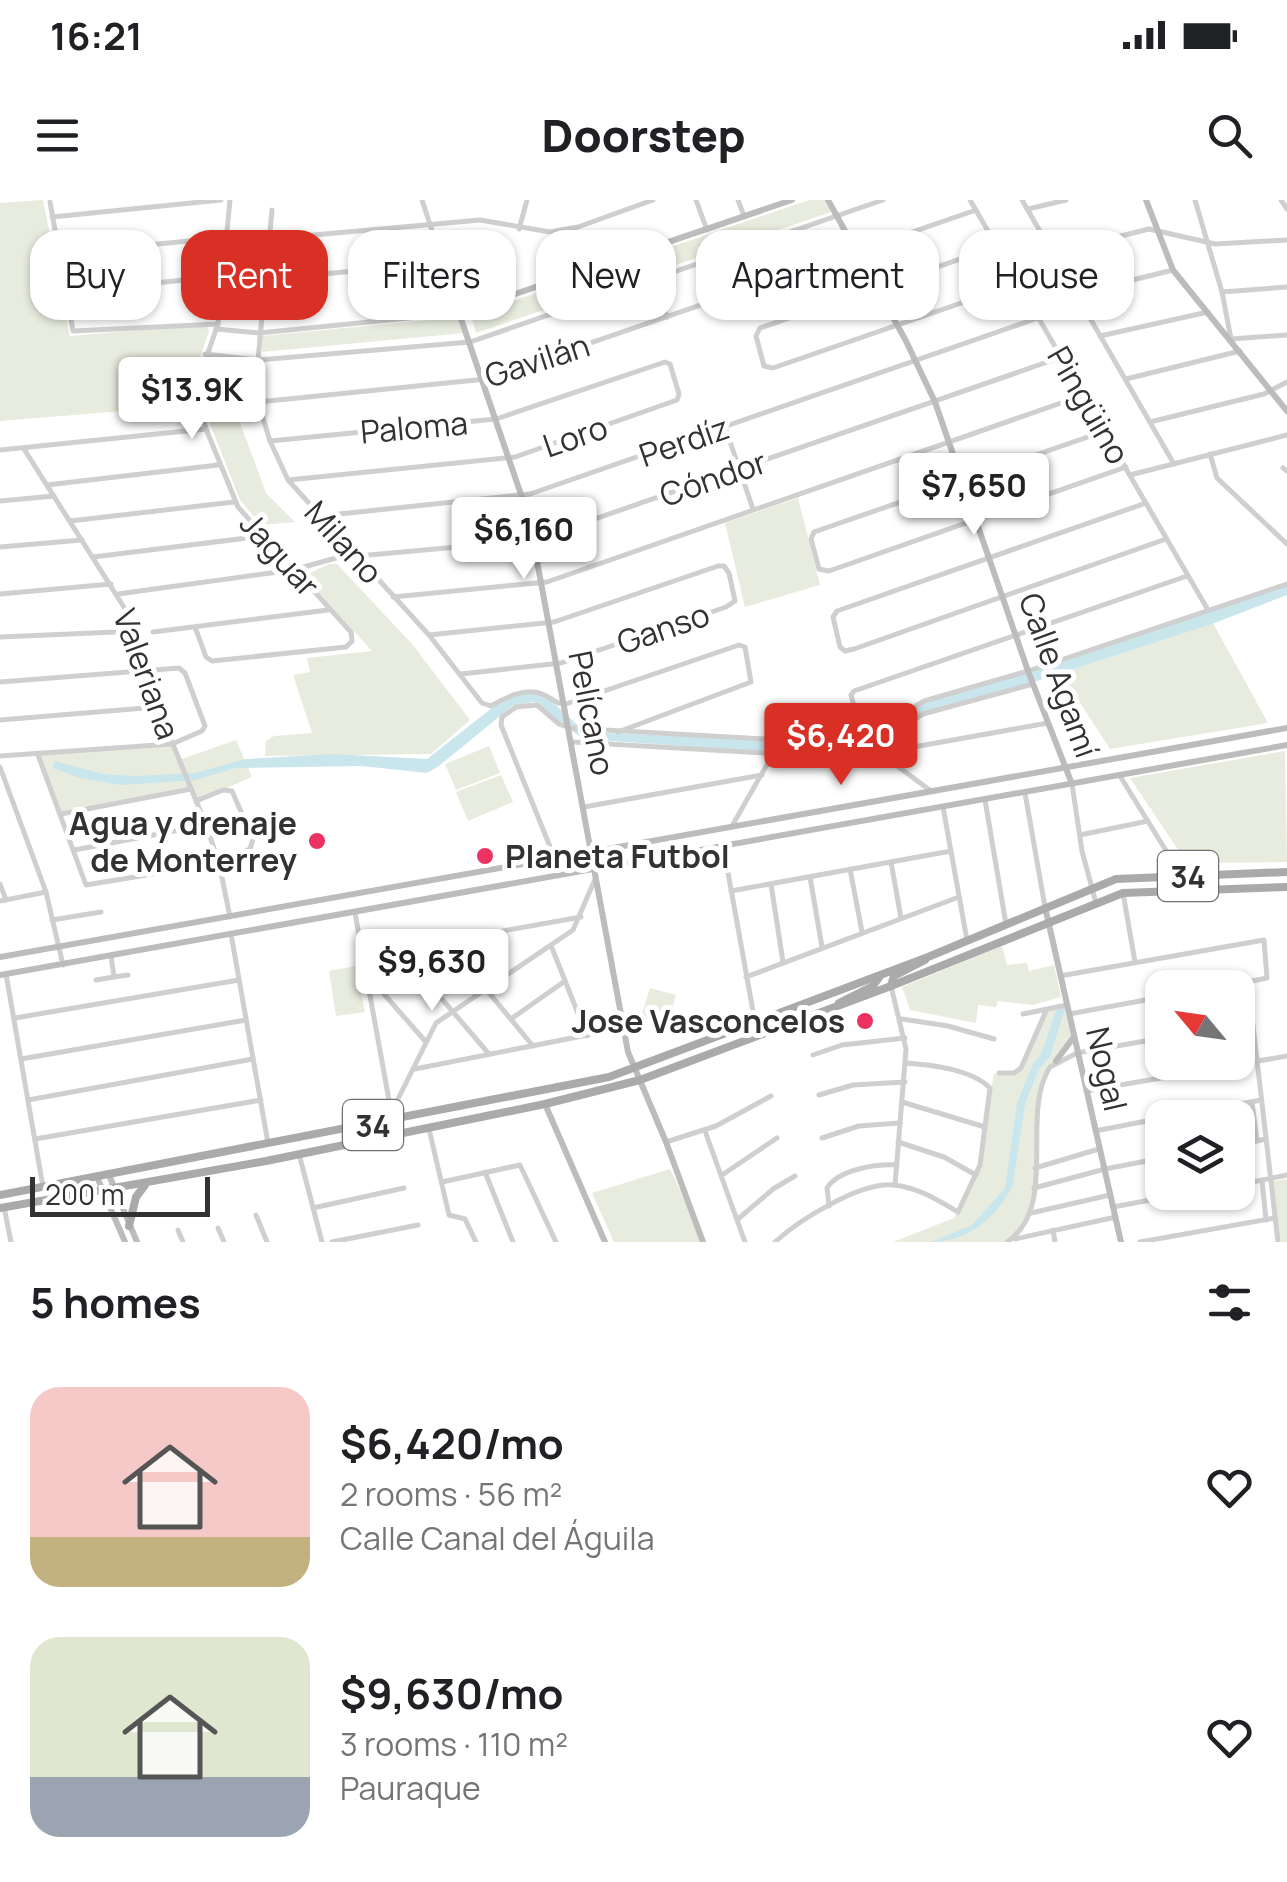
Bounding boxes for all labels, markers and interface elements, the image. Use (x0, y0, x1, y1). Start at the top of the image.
text: 16:21 (50, 9, 143, 61)
text: Doorstep (541, 104, 746, 166)
icon: menu (30, 108, 85, 163)
icon: search (1202, 108, 1257, 163)
chip: Buy (30, 230, 161, 320)
chip: Rent (181, 230, 328, 320)
chip: Filters (348, 230, 516, 320)
chip: New (536, 230, 676, 320)
chip: Apartment (696, 230, 939, 320)
chip: House (959, 230, 1134, 320)
street label: Gavilán (479, 322, 595, 398)
street label: Pingüino (1038, 338, 1140, 472)
pin: $13.9K (111, 357, 273, 442)
text: $13.9K (140, 367, 244, 411)
street label: Paloma (358, 400, 470, 454)
street label: Loro (537, 405, 613, 467)
street label: Perdíz (633, 405, 735, 477)
street label: Cóndor (654, 439, 772, 517)
pin: $7,650 (893, 453, 1055, 538)
text: $7,650 (921, 463, 1027, 507)
street label: Milano (295, 491, 393, 593)
pin: $6,160 (443, 497, 605, 582)
street label: Jaguar (230, 502, 330, 606)
text: $6,160 (474, 507, 574, 551)
street label: Calle Agamí (1009, 587, 1109, 763)
street label: Ganso (611, 592, 715, 664)
street label: Valeriana (103, 603, 191, 745)
street label: Pelícano (558, 647, 626, 779)
pin: $6,420 (760, 703, 922, 788)
text: $6,420 (786, 713, 896, 757)
place label: Agua y drenaje de Monterrey (69, 801, 297, 882)
marker: Agua y drenaje de Monterrey (306, 830, 328, 852)
place label: Planeta Futbol (505, 834, 730, 878)
marker: Planeta Futbol (474, 845, 496, 867)
road number: 34 (1158, 851, 1218, 901)
pin: $9,630 (351, 929, 513, 1014)
text: $9,630 (377, 939, 487, 983)
north arrow (1145, 970, 1255, 1080)
map controls (1145, 970, 1255, 1210)
place label: Jose Vasconcelos (571, 999, 845, 1043)
marker: Jose Vasconcelos (854, 1010, 876, 1032)
street label: Nogal (1076, 1023, 1138, 1115)
road number: 34 (343, 1100, 403, 1150)
button: layers (1145, 1100, 1255, 1210)
scale bar (30, 1172, 210, 1216)
text: 200 m (45, 1175, 124, 1213)
text: 5 homes (30, 1273, 201, 1331)
icon: filters (1202, 1275, 1257, 1330)
text: $6,420/mo (340, 1414, 564, 1472)
icon: home (110, 1427, 230, 1547)
icon: heart (1202, 1460, 1257, 1515)
text: 2 rooms · 56 m² (340, 1472, 562, 1516)
text: Calle Canal del Águila (340, 1516, 655, 1560)
text: $9,630/mo (340, 1664, 563, 1722)
icon: home (110, 1677, 230, 1797)
icon: heart (1202, 1710, 1257, 1765)
text: 3 rooms · 110 m² (340, 1722, 568, 1766)
text: Pauraque (340, 1766, 481, 1810)

